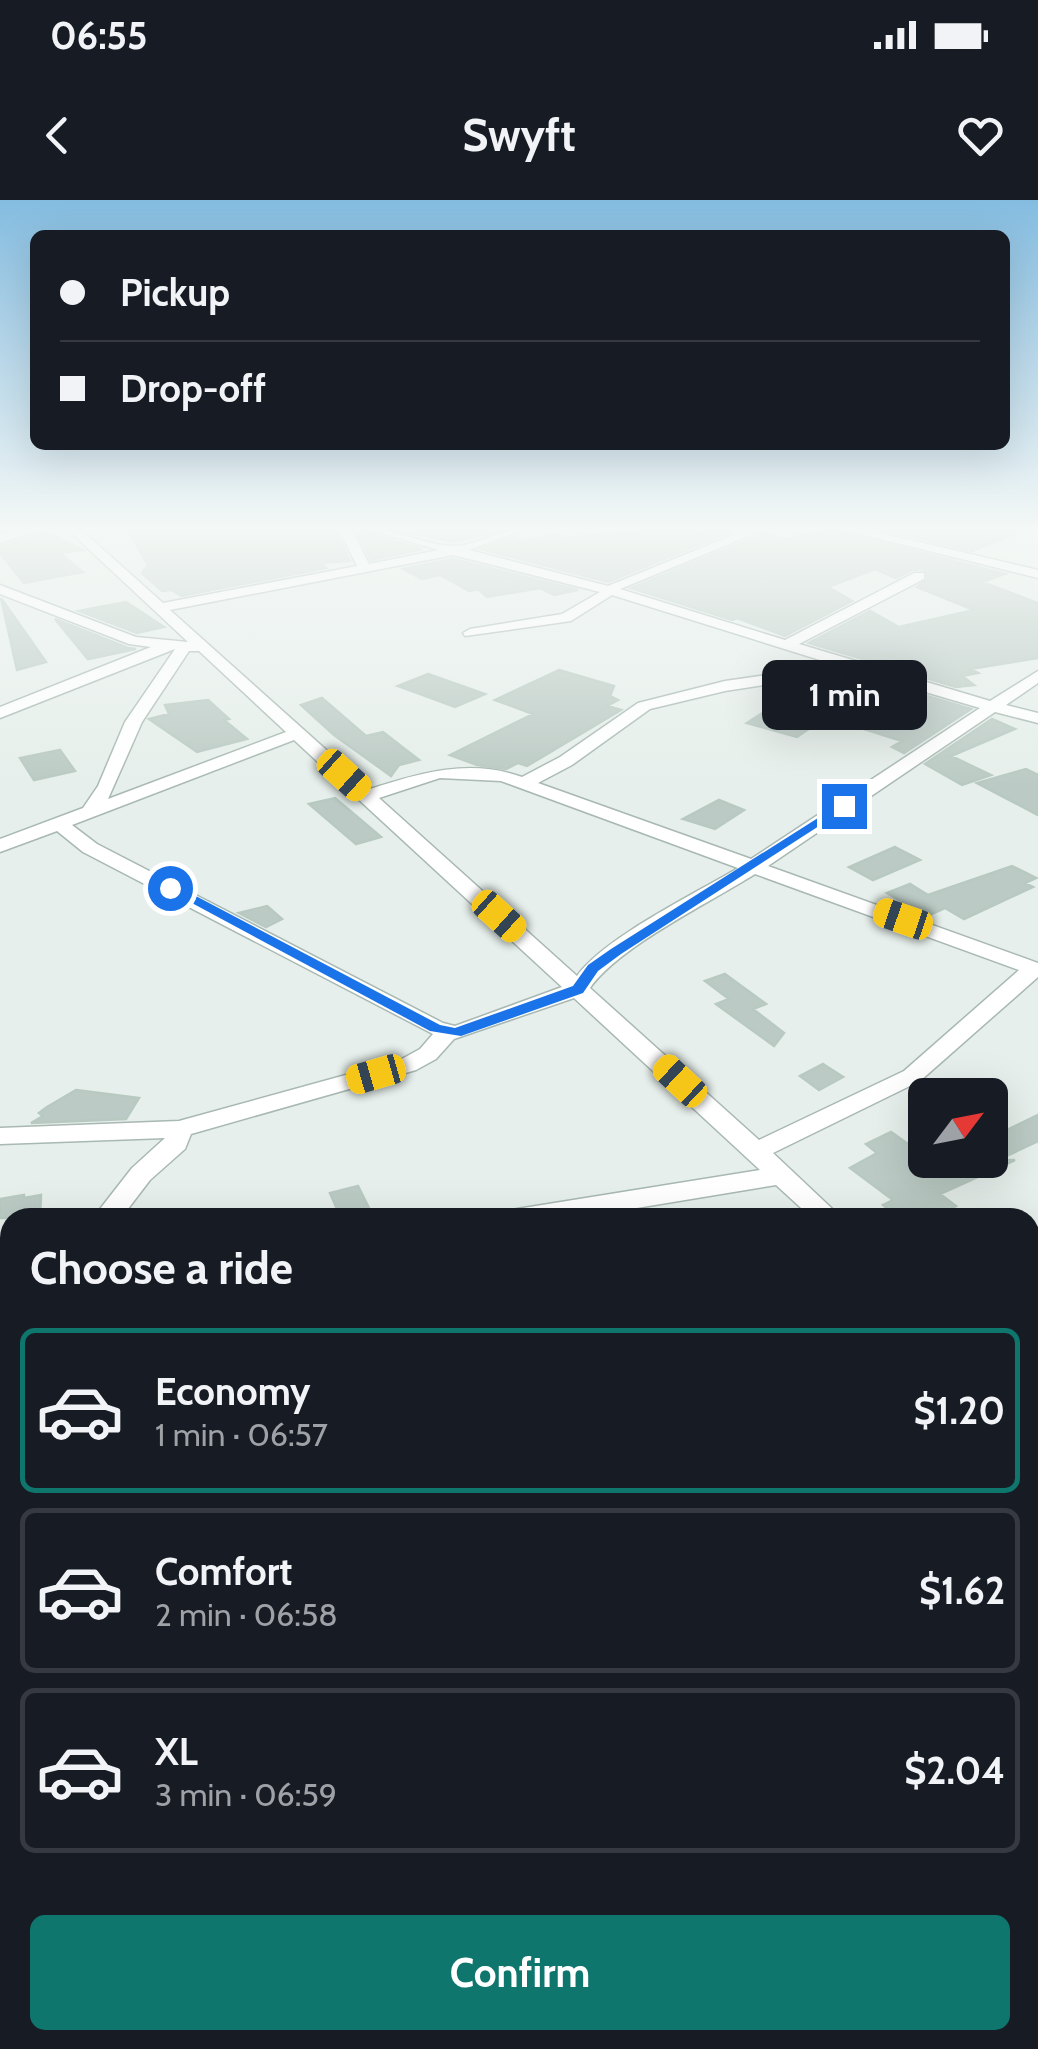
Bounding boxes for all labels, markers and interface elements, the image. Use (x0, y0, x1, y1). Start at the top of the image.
text: 06:55 (50, 12, 147, 59)
icon: back (30, 108, 85, 163)
text: Swyft (462, 108, 576, 162)
icon: heart (953, 108, 1008, 163)
text: Pickup (120, 269, 230, 316)
text: Drop-off (120, 365, 266, 412)
callout: 1 min (762, 661, 926, 731)
text: 1 min (808, 675, 881, 714)
car (312, 744, 376, 806)
route end (822, 784, 867, 829)
route start (148, 866, 193, 911)
car (467, 885, 531, 947)
car (870, 895, 936, 943)
car (648, 1050, 712, 1112)
car (343, 1051, 409, 1097)
north arrow (908, 1078, 1008, 1178)
map controls (908, 1078, 1008, 1178)
text: Choose a ride (30, 1241, 293, 1295)
icon: car (35, 1366, 125, 1456)
text: Economy (155, 1368, 310, 1415)
text: $1.20 (914, 1387, 1005, 1434)
text: 1 min · 06:57 (155, 1415, 328, 1454)
icon: car (35, 1546, 125, 1636)
text: Comfort (155, 1548, 292, 1595)
text: $1.62 (919, 1567, 1005, 1614)
text: 2 min · 06:58 (155, 1595, 338, 1634)
icon: car (35, 1726, 125, 1816)
text: XL (155, 1728, 198, 1775)
text: $2.04 (904, 1747, 1005, 1794)
text: 3 min · 06:59 (155, 1775, 337, 1814)
button: Confirm (30, 1915, 1010, 2030)

